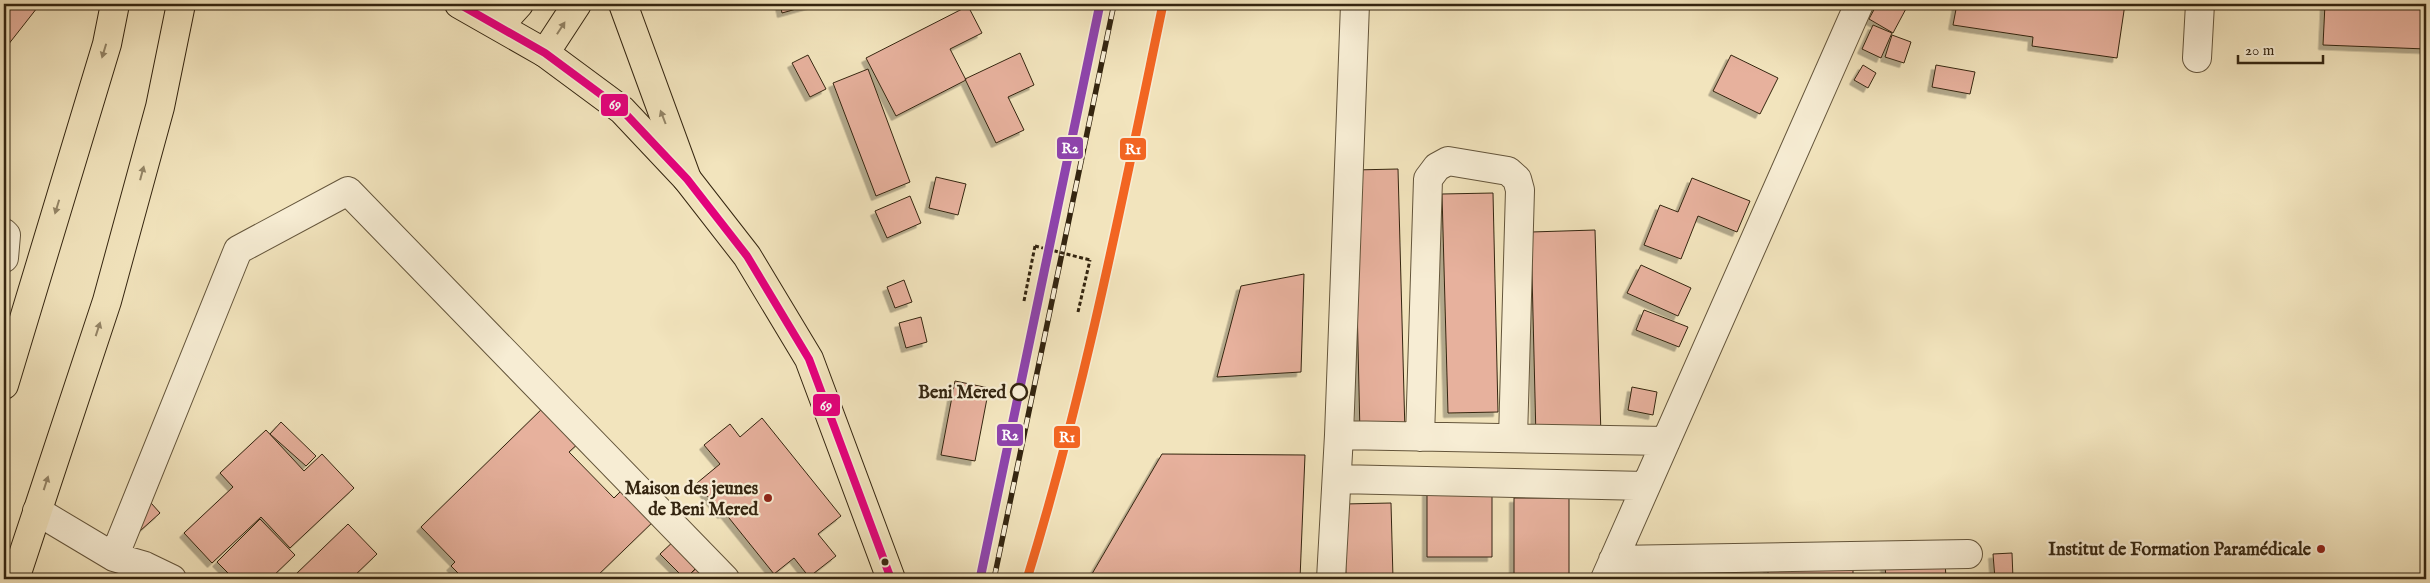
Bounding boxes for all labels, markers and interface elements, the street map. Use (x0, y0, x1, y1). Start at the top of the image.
one-way arrow (556, 22, 566, 35)
scale bar (2238, 32, 2322, 64)
text: 20 m (2245, 41, 2275, 60)
one-way arrow (100, 44, 108, 59)
line badge: 69 (600, 93, 629, 117)
text: 69 (609, 96, 621, 114)
one-way arrow (659, 110, 667, 124)
line badge: R2 (1056, 136, 1084, 160)
line badge: R1 (1119, 137, 1147, 161)
text: R2 (1061, 140, 1079, 158)
text: R1 (1125, 141, 1141, 159)
one-way arrow (139, 165, 147, 180)
one-way arrow (53, 200, 61, 215)
one-way arrow (95, 321, 102, 336)
place label: Beni Mered (918, 382, 1006, 405)
marker: Beni Mered (1010, 383, 1028, 401)
line badge: 69 (812, 393, 841, 417)
text: 69 (820, 397, 832, 415)
line badge: R2 (996, 423, 1024, 447)
line badge: R1 (1053, 425, 1081, 449)
text: R2 (1001, 427, 1019, 445)
text: R1 (1059, 429, 1075, 447)
one-way arrow (43, 475, 51, 490)
place label: Maison des jeunes de Beni Mered (625, 478, 759, 522)
marker: Maison des jeunes de Beni Mered (762, 492, 774, 504)
place label: Institut de Formation Paramédicale (2048, 539, 2312, 562)
marker: Institut de Formation Paramédicale (2315, 543, 2327, 555)
unlabelled marker (880, 557, 890, 567)

